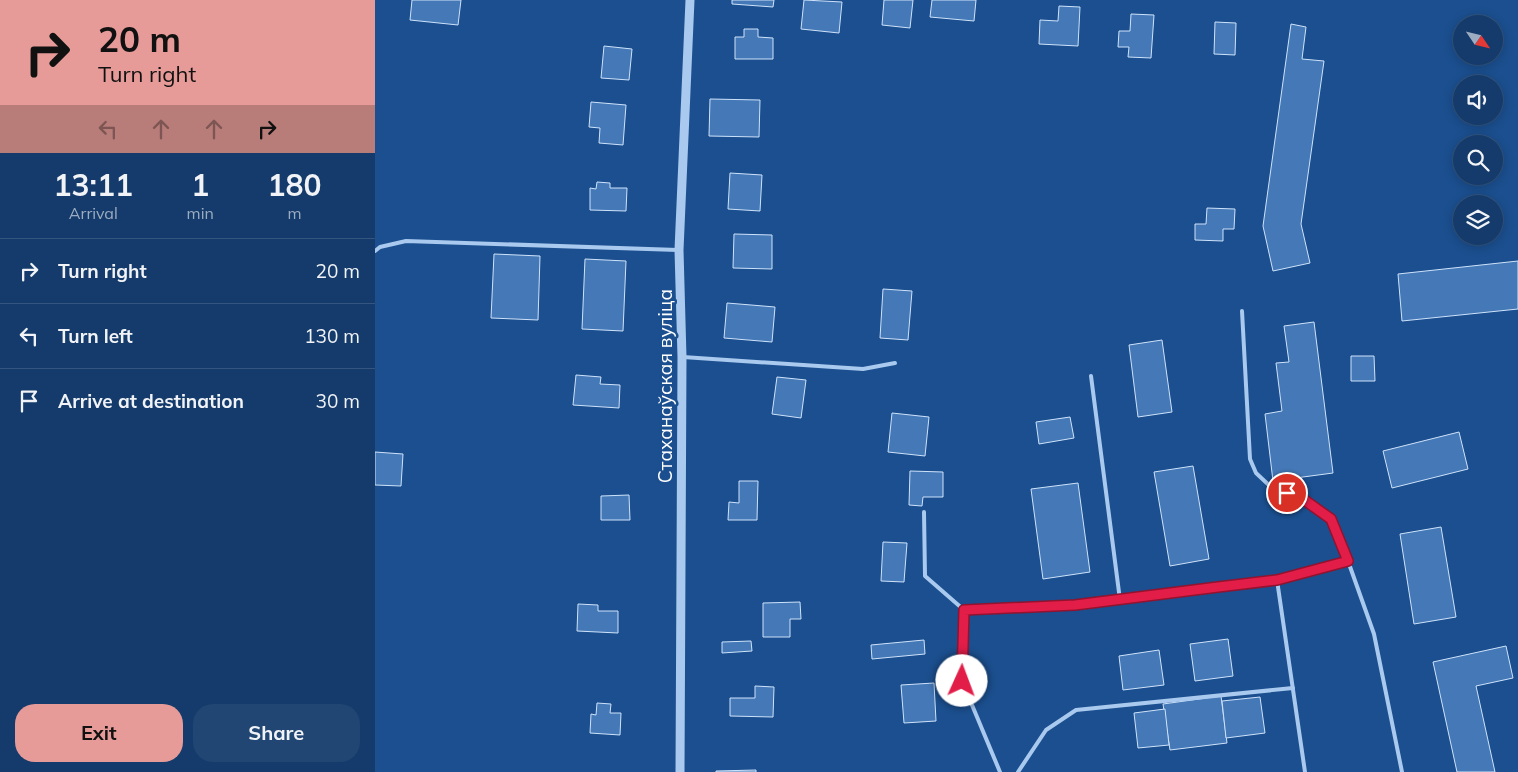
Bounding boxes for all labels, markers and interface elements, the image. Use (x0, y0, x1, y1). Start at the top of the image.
north arrow (1453, 15, 1503, 65)
map controls (1453, 15, 1503, 245)
text: 20 m (98, 17, 181, 61)
icon: right (15, 20, 80, 85)
text: Turn right (98, 60, 196, 88)
button: sound (1453, 75, 1503, 125)
icon: left (94, 115, 122, 143)
icon: ahead (147, 115, 175, 143)
icon: ahead (200, 115, 228, 143)
icon: right (253, 115, 281, 143)
button: search (1453, 135, 1503, 185)
text: 13:11 (54, 166, 133, 204)
text: 1 (191, 166, 209, 204)
text: 180 (267, 166, 321, 204)
button: layers (1453, 195, 1503, 245)
text: Arrival (69, 203, 118, 223)
text: min (187, 203, 214, 223)
text: m (287, 203, 301, 223)
icon: right (15, 257, 43, 285)
text: Turn right (58, 259, 147, 283)
text: 20 m (316, 259, 360, 283)
street label: Стаханаўская вуліца (653, 289, 677, 483)
icon: left (15, 322, 43, 350)
text: Turn left (58, 324, 133, 348)
text: 130 m (304, 324, 360, 348)
icon: arrive (15, 387, 43, 415)
text: Arrive at destination (58, 389, 244, 413)
text: 30 m (316, 389, 360, 413)
pin (1266, 472, 1308, 514)
icon: arrive (1273, 479, 1301, 507)
position arrow (935, 654, 987, 706)
button: Exit (15, 704, 183, 762)
button: Share (193, 704, 360, 762)

